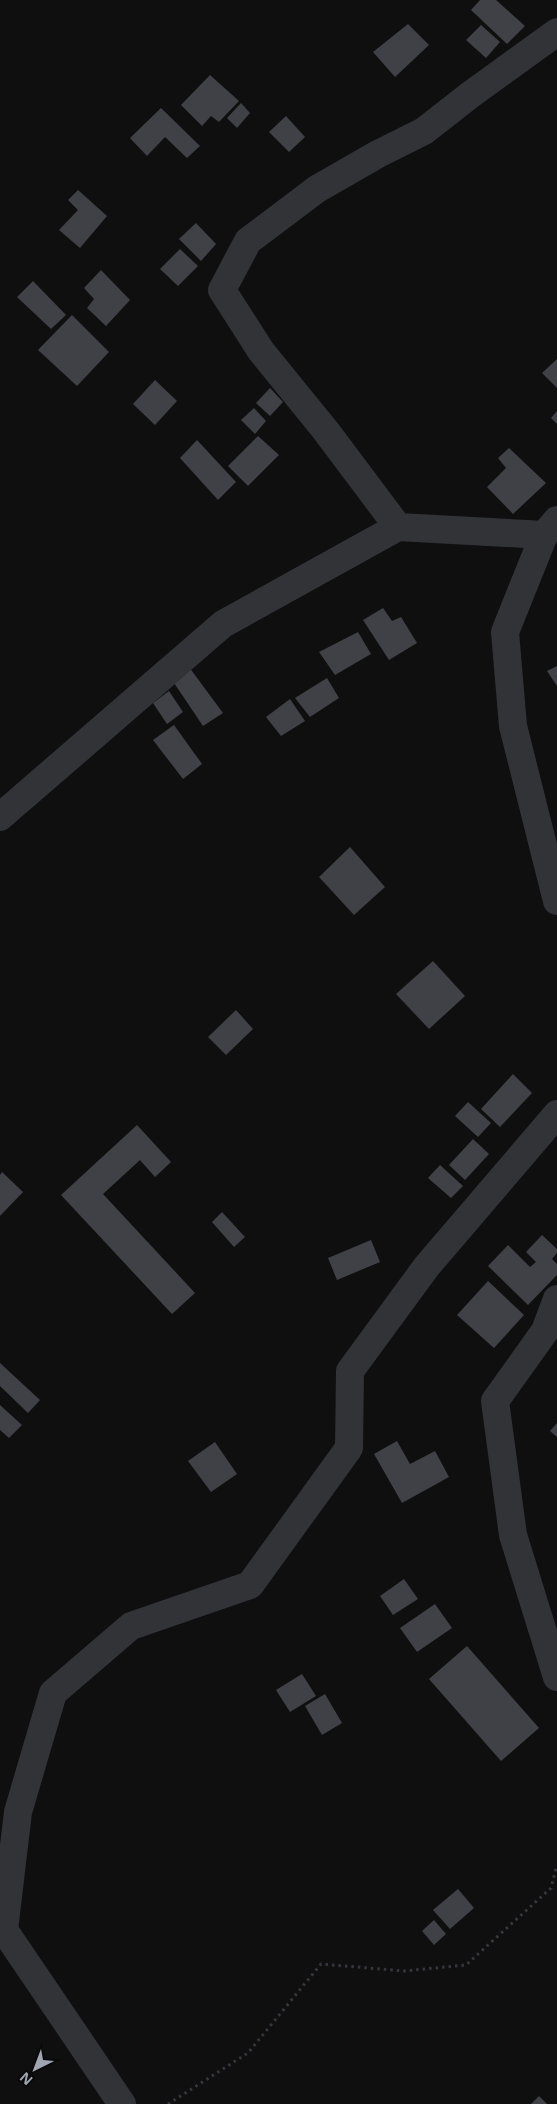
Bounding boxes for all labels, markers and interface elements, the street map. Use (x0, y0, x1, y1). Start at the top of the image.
north arrow (10, 2044, 60, 2094)
text: N (15, 2068, 37, 2090)

